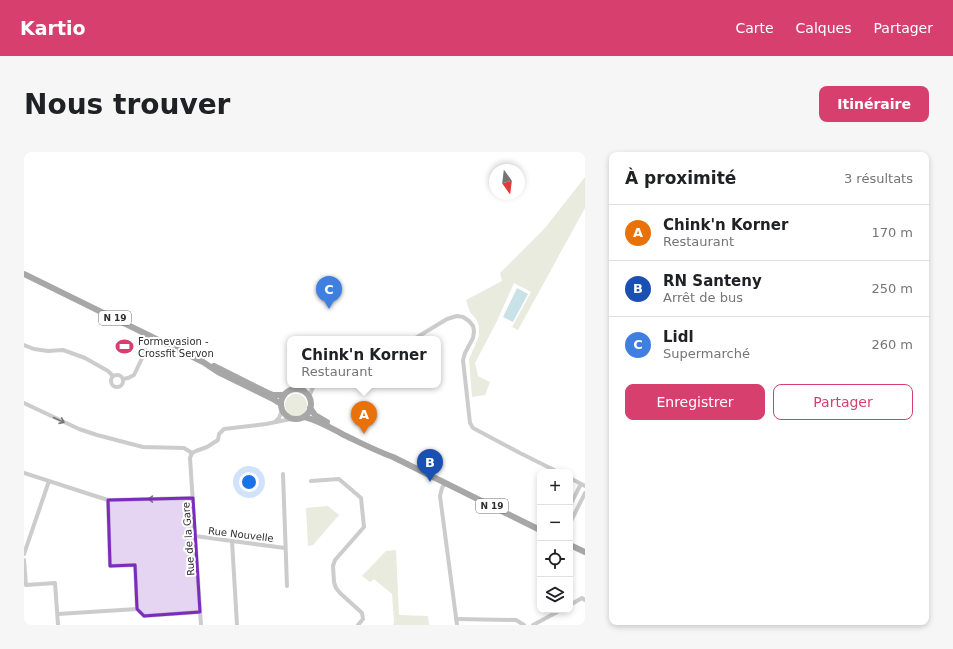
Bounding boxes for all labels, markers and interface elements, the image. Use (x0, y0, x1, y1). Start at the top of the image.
text: Kartio (20, 17, 86, 39)
text: Carte (735, 20, 774, 36)
text: Calques (796, 20, 852, 36)
text: Partager (874, 20, 933, 36)
button: Itinéraire (819, 86, 929, 122)
text: Nous trouver (24, 88, 230, 121)
north arrow (489, 164, 525, 200)
text: À proximité (625, 168, 736, 188)
text: 3 résultats (844, 171, 913, 186)
text: Chink'n Korner (663, 216, 788, 234)
text: A (633, 225, 643, 240)
text: 170 m (871, 225, 913, 240)
text: Restaurant (663, 234, 734, 249)
text: RN Santeny (663, 272, 762, 290)
pin: C (316, 276, 342, 309)
text: B (633, 281, 643, 296)
text: 250 m (871, 281, 913, 296)
text: Arrêt de bus (663, 290, 743, 305)
road number: N 19 (99, 311, 131, 325)
text: Lidl (663, 328, 694, 346)
place label: Formevasion - Crossfit Servon (138, 336, 214, 359)
popup (287, 336, 441, 388)
sports icon: Formevasion - Crossfit Servon (115, 337, 135, 357)
text: C (633, 337, 643, 352)
text: 260 m (871, 337, 913, 352)
text: Chink'n Korner (301, 346, 427, 364)
text: Supermarché (663, 346, 750, 361)
text: Restaurant (301, 364, 373, 379)
button: Enregistrer (625, 384, 765, 420)
button: Partager (773, 384, 913, 420)
pin: A (351, 401, 377, 434)
one-way arrow (53, 417, 65, 424)
pin: B (417, 449, 443, 482)
map controls (537, 469, 573, 613)
button: + (537, 469, 573, 505)
your location (239, 472, 259, 492)
one-way arrow (148, 495, 161, 503)
road number: N 19 (476, 499, 508, 513)
street label: Rue de la Gare (180, 502, 197, 576)
button: − (537, 505, 573, 541)
street label: Rue Nouvelle (208, 525, 274, 544)
button: locate (537, 541, 573, 577)
button: layers (537, 577, 573, 613)

